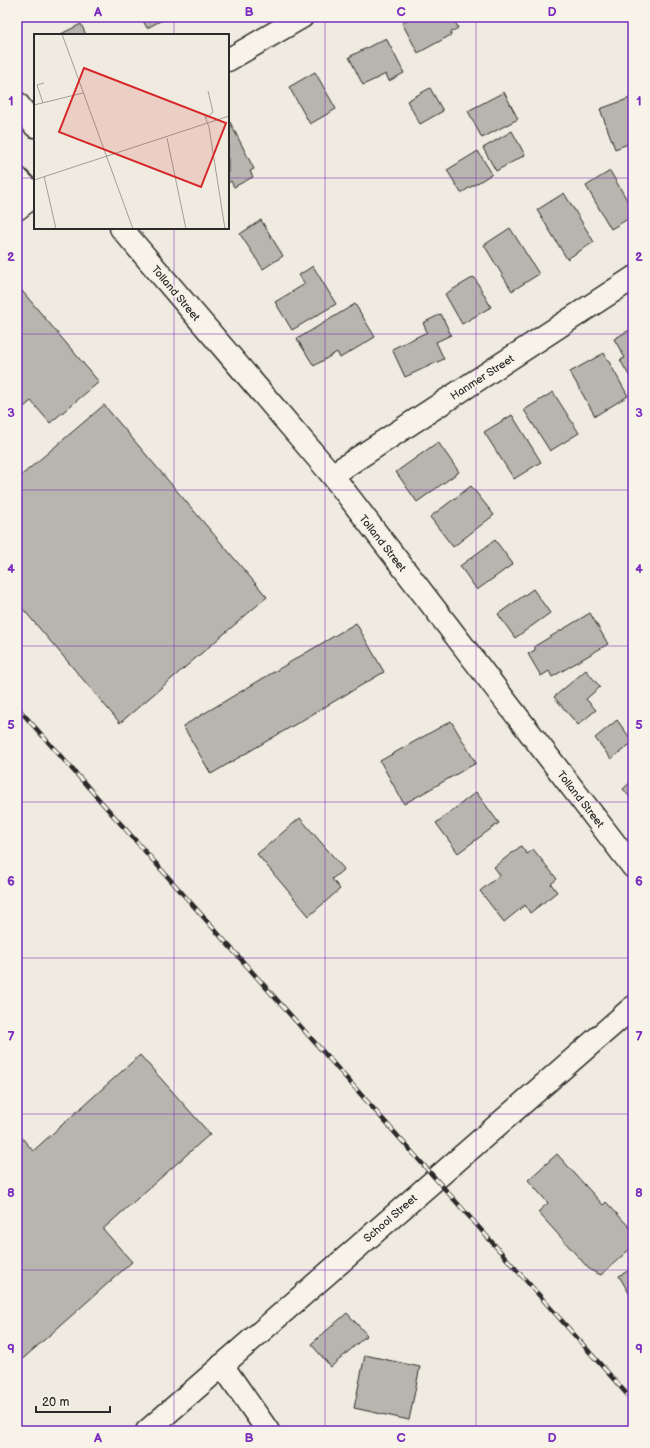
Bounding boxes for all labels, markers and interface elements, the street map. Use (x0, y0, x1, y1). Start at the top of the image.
text: A (93, 4, 102, 20)
text: B (244, 4, 254, 20)
text: C (396, 4, 406, 20)
text: D (547, 4, 557, 20)
inset map (34, 34, 229, 229)
text: 1 (8, 93, 14, 109)
text: 1 (636, 93, 642, 109)
text: 2 (7, 249, 15, 265)
text: 2 (635, 249, 643, 265)
street label: Tolland Street (149, 263, 203, 324)
street label: Hanmer Street (448, 352, 517, 403)
text: 3 (7, 405, 15, 421)
text: 3 (635, 405, 643, 421)
street label: Tolland Street (356, 512, 409, 575)
text: 4 (7, 561, 15, 577)
text: 4 (635, 561, 643, 577)
text: 5 (7, 717, 15, 733)
text: 5 (635, 717, 643, 733)
street label: Tolland Street (554, 768, 607, 831)
text: 6 (7, 873, 15, 889)
text: 6 (635, 873, 643, 889)
text: 7 (7, 1029, 15, 1045)
text: 7 (635, 1029, 643, 1045)
text: 8 (7, 1185, 15, 1201)
text: 8 (635, 1185, 643, 1201)
street label: School Street (361, 1191, 420, 1245)
text: 9 (7, 1341, 15, 1357)
text: 9 (635, 1341, 643, 1357)
scale bar (36, 1388, 110, 1414)
text: 20 m (42, 1395, 69, 1410)
text: A (93, 1430, 102, 1446)
text: B (244, 1430, 254, 1446)
text: C (396, 1430, 406, 1446)
text: D (547, 1430, 557, 1446)

